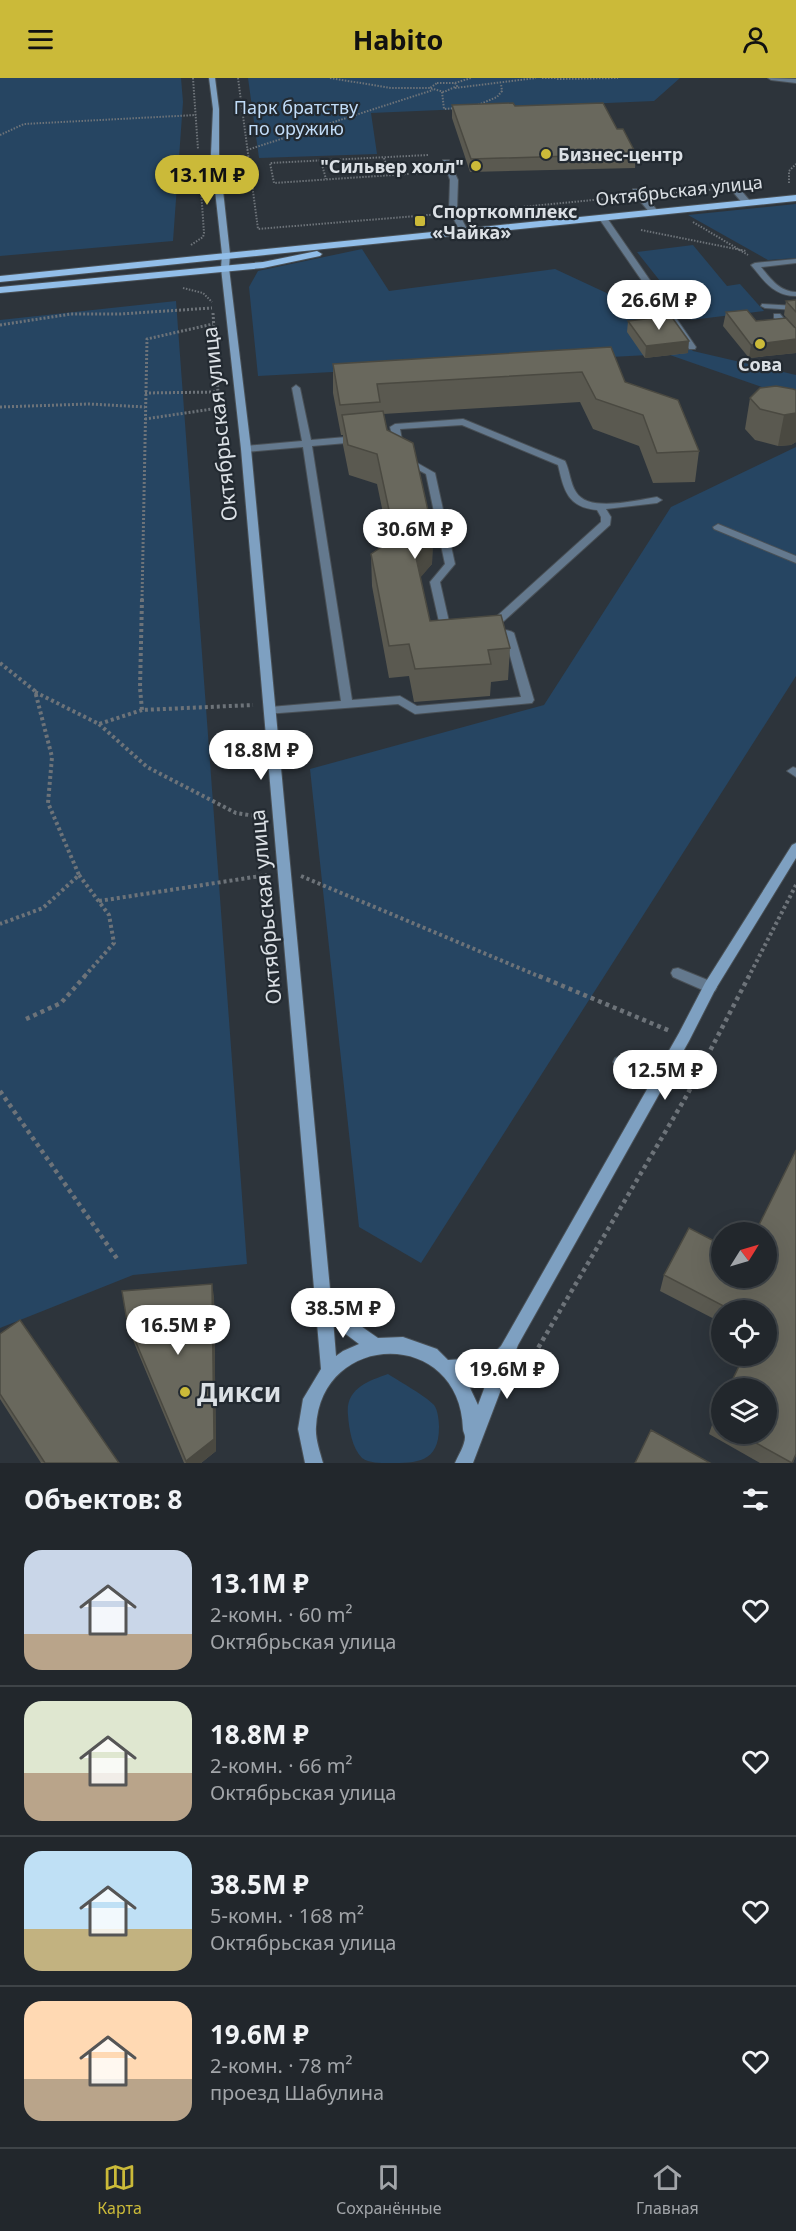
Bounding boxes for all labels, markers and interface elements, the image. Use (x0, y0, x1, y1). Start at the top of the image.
text: Habito (353, 21, 443, 58)
icon: menu (24, 23, 57, 56)
icon: person (739, 23, 772, 56)
park label: Парк братству по оружию (234, 95, 359, 140)
place label: Бизнес-центр (558, 142, 683, 166)
marker: Бизнес-центр (539, 147, 553, 161)
place label: "Сильвер холл" (320, 154, 464, 178)
pin: 13.1M ₽ (152, 155, 262, 206)
marker: "Сильвер холл" (469, 159, 483, 173)
text: 13.1M ₽ (169, 161, 245, 188)
street label: Октябрьская улица (594, 169, 764, 211)
place label: Спорткомплекс «Чайка» (432, 199, 577, 244)
marker: Спорткомплекс «Чайка» (413, 214, 427, 228)
pin: 26.6M ₽ (604, 280, 714, 331)
text: 26.6M ₽ (621, 286, 697, 313)
street label: Октябрьская улица (195, 325, 243, 523)
marker: Сова (753, 337, 767, 351)
place label: Сова (738, 352, 782, 376)
pin: 30.6M ₽ (360, 509, 470, 560)
text: 30.6M ₽ (377, 515, 453, 542)
pin: 18.8M ₽ (206, 730, 316, 781)
text: 18.8M ₽ (223, 736, 299, 763)
street label: Октябрьская улица (243, 808, 287, 1006)
pin: 12.5M ₽ (610, 1050, 720, 1101)
text: 12.5M ₽ (627, 1056, 703, 1083)
north arrow (711, 1222, 777, 1288)
map controls (711, 1222, 777, 1444)
pin: 38.5M ₽ (288, 1288, 398, 1339)
text: 38.5M ₽ (305, 1294, 381, 1321)
button: locate (711, 1300, 777, 1366)
pin: 16.5M ₽ (123, 1305, 233, 1356)
text: 16.5M ₽ (140, 1311, 216, 1338)
pin: 19.6M ₽ (452, 1349, 562, 1400)
text: 19.6M ₽ (469, 1355, 545, 1382)
place label: Дикси (197, 1374, 281, 1410)
button: layers (711, 1378, 777, 1444)
marker: Дикси (178, 1385, 192, 1399)
text: Объектов: 8 (24, 1481, 182, 1517)
icon: filters (739, 1483, 772, 1516)
text: 13.1M ₽ (210, 1565, 309, 1601)
icon: home (72, 1574, 144, 1646)
icon: heart (739, 1594, 772, 1627)
text: 2-комн. · 60 m² (210, 1601, 353, 1628)
text: Октябрьская улица (210, 1628, 396, 1655)
text: 18.8M ₽ (210, 1716, 309, 1752)
icon: home (72, 1725, 144, 1797)
icon: heart (739, 1745, 772, 1778)
text: 2-комн. · 66 m² (210, 1752, 353, 1779)
text: Октябрьская улица (210, 1779, 396, 1806)
text: 38.5M ₽ (210, 1866, 309, 1902)
icon: home (72, 1875, 144, 1947)
icon: heart (739, 1895, 772, 1928)
text: 5-комн. · 168 m² (210, 1902, 364, 1929)
text: Октябрьская улица (210, 1929, 396, 1956)
text: 19.6M ₽ (210, 2016, 309, 2052)
icon: home (72, 2025, 144, 2097)
icon: heart (739, 2045, 772, 2078)
text: 2-комн. · 78 m² (210, 2052, 353, 2079)
text: проезд Шабулина (210, 2079, 384, 2106)
tab: Карта (97, 2161, 142, 2219)
tab: Сохранённые (336, 2161, 442, 2219)
tab: Главная (636, 2161, 699, 2219)

